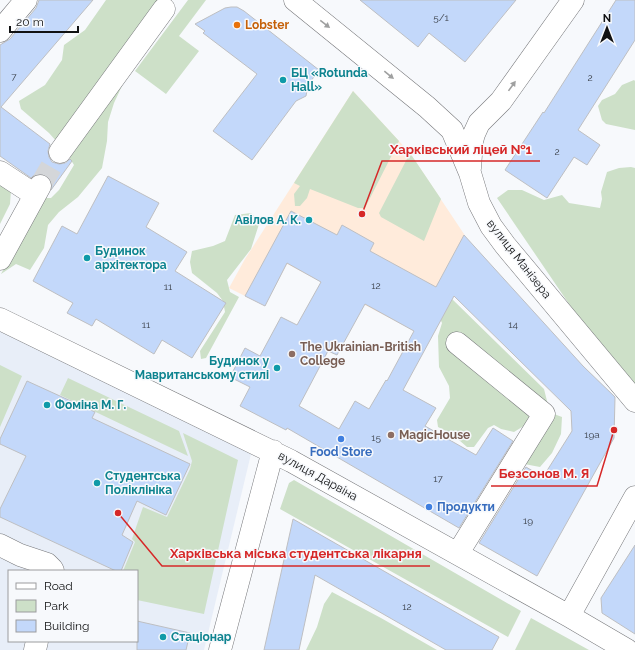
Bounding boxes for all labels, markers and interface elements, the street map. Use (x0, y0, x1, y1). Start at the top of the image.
scale bar (10, 8, 78, 34)
north arrow (587, 8, 627, 48)
house number: 5/1 (433, 12, 449, 23)
text: N (603, 12, 611, 25)
text: 20 m (16, 15, 44, 29)
place label: Lobster (245, 18, 289, 32)
marker: Lobster (232, 20, 242, 30)
one-way arrow (320, 20, 331, 28)
place label: БЦ «Rotunda Hall» (291, 66, 368, 94)
one-way arrow (383, 70, 394, 79)
house number: 7 (11, 71, 17, 82)
house number: 2 (587, 72, 593, 83)
marker: БЦ «Rotunda Hall» (278, 75, 288, 85)
one-way arrow (508, 81, 516, 92)
callout: Харківський ліцей №1 (382, 136, 540, 161)
text: Харківський ліцей №1 (389, 142, 533, 157)
house number: 2 (554, 146, 560, 157)
place label: Авілов А. К. (235, 213, 301, 227)
marker: Авілов А. К. (304, 215, 314, 225)
street label: вулиця Манізера (484, 217, 554, 301)
place label: Будинок архітектора (95, 244, 167, 272)
marker: Будинок архітектора (82, 253, 92, 263)
house number: 12 (371, 280, 381, 291)
house number: 11 (164, 281, 173, 292)
house number: 11 (142, 319, 151, 330)
house number: 14 (508, 319, 518, 330)
place label: The Ukrainian-British College (300, 340, 421, 368)
marker: The Ukrainian-British College (287, 349, 297, 359)
place label: Будинок у Мавританському стилі (135, 354, 269, 382)
marker: Будинок у Мавританському стилі (272, 363, 282, 373)
place label: Фоміна М. Г. (55, 398, 126, 412)
marker: Фоміна М. Г. (42, 400, 52, 410)
place label: MagicHouse (399, 428, 470, 442)
house number: 19а (584, 429, 600, 440)
marker: MagicHouse (386, 430, 396, 440)
house number: 15 (371, 432, 381, 443)
marker: Food Store (336, 434, 346, 444)
place label: Food Store (310, 445, 372, 459)
street label: вулиця Дарвіна (276, 448, 360, 504)
callout: Безсонов М. Я (491, 461, 597, 486)
text: Безсонов М. Я (499, 466, 589, 481)
place label: Студентська Поліклініка (105, 469, 181, 497)
house number: 17 (433, 473, 443, 484)
marker: Студентська Поліклініка (92, 478, 102, 488)
place label: Продукти (437, 500, 495, 514)
marker: Продукти (424, 502, 434, 512)
house number: 19 (523, 515, 533, 526)
callout: Харківська міська студентська лікарня (162, 541, 430, 566)
text: Харківська міська студентська лікарня (169, 546, 422, 561)
legend (8, 570, 138, 642)
text: Road (44, 579, 73, 593)
text: Park (44, 599, 69, 613)
house number: 12 (402, 601, 412, 612)
text: Building (44, 619, 90, 633)
place label: Стаціонар (171, 630, 232, 644)
marker: Стаціонар (158, 632, 168, 642)

